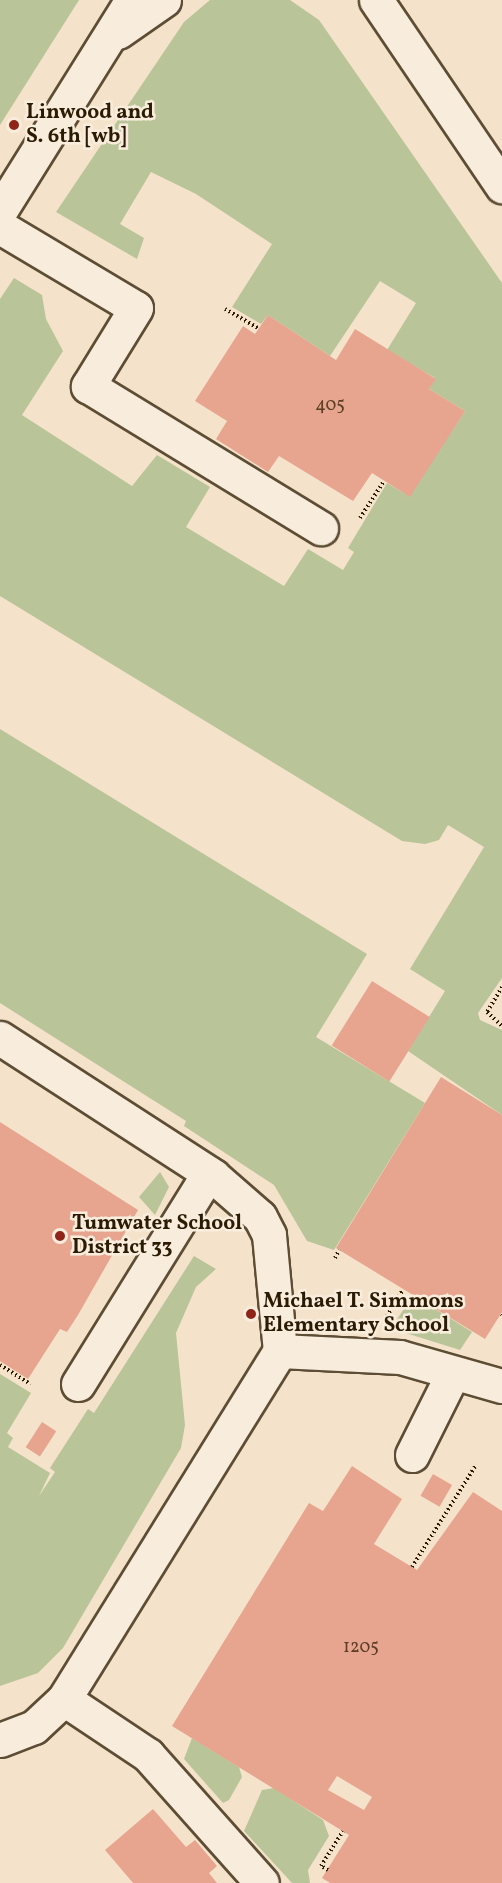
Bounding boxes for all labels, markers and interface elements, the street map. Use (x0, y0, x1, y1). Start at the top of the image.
place label: Linwood and S. 6th [wb] (26, 100, 154, 150)
marker: Linwood and S. 6th [wb] (7, 118, 21, 132)
house number: 405 (315, 395, 345, 417)
place label: Tumwater School District 33 (72, 1211, 242, 1261)
marker: Tumwater School District 33 (53, 1229, 67, 1243)
place label: Michael T. Simmons Elementary School (263, 1289, 464, 1339)
marker: Michael T. Simmons Elementary School (244, 1307, 258, 1321)
house number: 1205 (343, 1637, 379, 1659)

